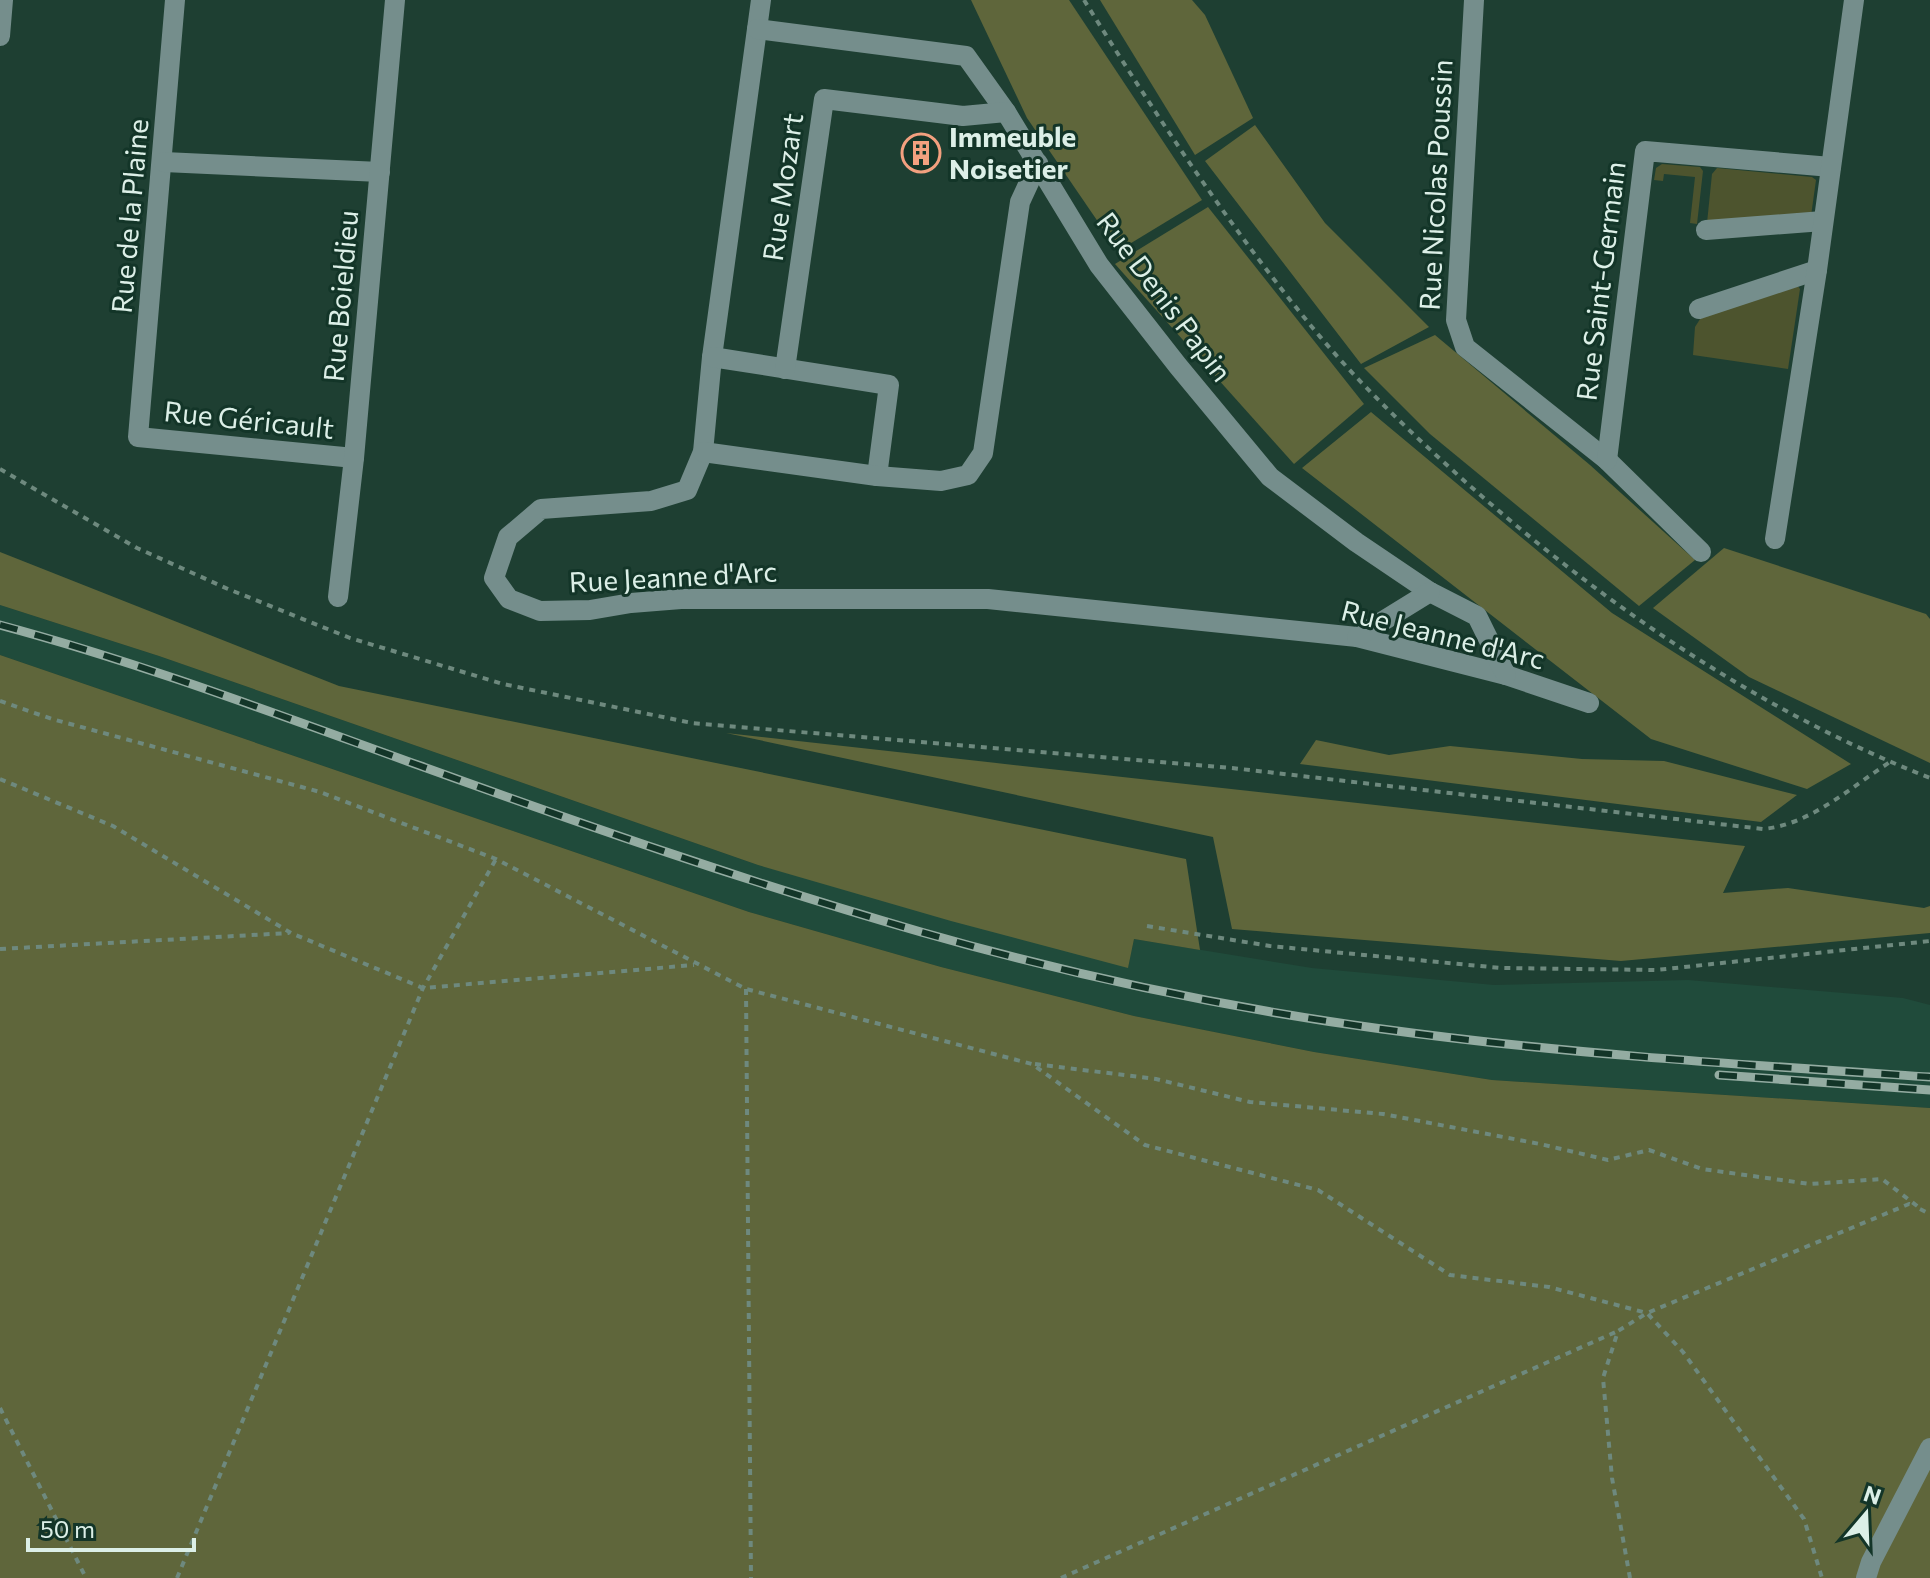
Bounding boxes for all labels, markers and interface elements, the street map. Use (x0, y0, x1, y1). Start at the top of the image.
street label: Rue Nicolas Poussin (1411, 59, 1459, 311)
street label: Rue Mozart (755, 111, 809, 263)
street label: Rue de la Plaine (104, 117, 154, 315)
place label: Immeuble Noisetier (949, 119, 1076, 185)
building icon: Immeuble Noisetier (900, 132, 942, 174)
street label: Rue Saint-Germain (1568, 159, 1632, 402)
street label: Rue Denis Papin (1090, 205, 1240, 388)
street label: Rue Boieldieu (316, 209, 364, 383)
street label: Rue Géricault (162, 393, 336, 445)
street label: Rue Jeanne d'Arc (568, 554, 778, 598)
street label: Rue Jeanne d'Arc (1338, 592, 1548, 676)
north arrow (1826, 1474, 1906, 1554)
text: N (1860, 1479, 1885, 1510)
scale bar (28, 1502, 194, 1552)
text: 50 m (40, 1514, 95, 1543)

